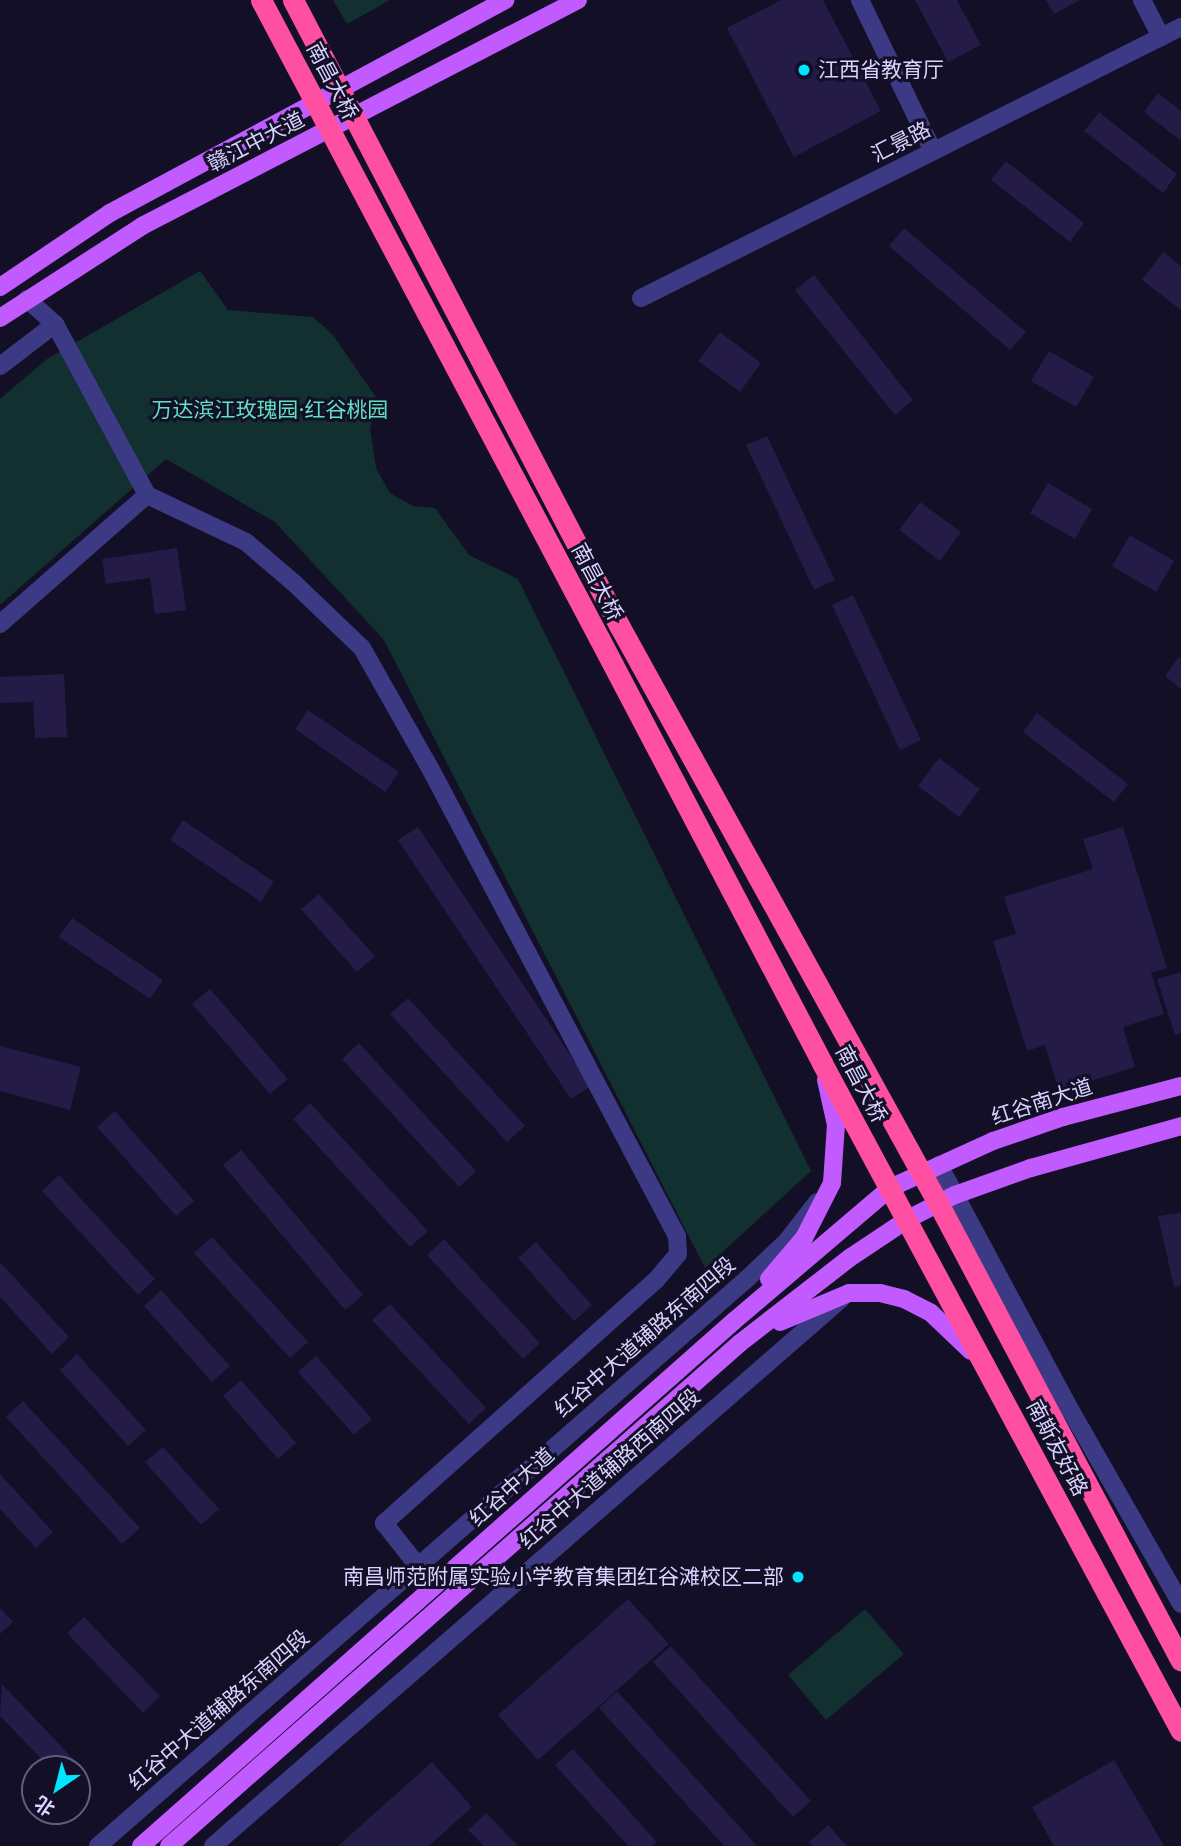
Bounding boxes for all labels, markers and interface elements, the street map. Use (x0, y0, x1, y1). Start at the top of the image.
street label: 南昌大桥 (301, 38, 363, 124)
place label: 江西省教育厅 (818, 57, 944, 83)
marker: 江西省教育厅 (796, 62, 812, 78)
street label: 赣江中大道 (204, 107, 308, 177)
street label: 汇景路 (867, 116, 935, 168)
park label: 万达滨江玫瑰园·红谷桃园 (151, 397, 389, 423)
street label: 南昌大桥 (566, 539, 628, 625)
street label: 南昌大桥 (830, 1041, 892, 1127)
street label: 红谷南大道 (988, 1074, 1096, 1130)
street label: 红谷中大道辅路东南四段 (550, 1252, 740, 1422)
street label: 红谷中大道辅路西南四段 (515, 1384, 705, 1554)
street label: 南斯友好路 (1021, 1396, 1093, 1500)
street label: 红谷中大道 (465, 1443, 559, 1531)
place label: 南昌师范附属实验小学教育集团红谷滩校区二部 (343, 1564, 784, 1590)
marker: 南昌师范附属实验小学教育集团红谷滩校区二部 (790, 1569, 806, 1585)
street label: 红谷中大道辅路东南四段 (124, 1625, 314, 1795)
north arrow (21, 1755, 91, 1825)
text: 北 (30, 1791, 59, 1821)

